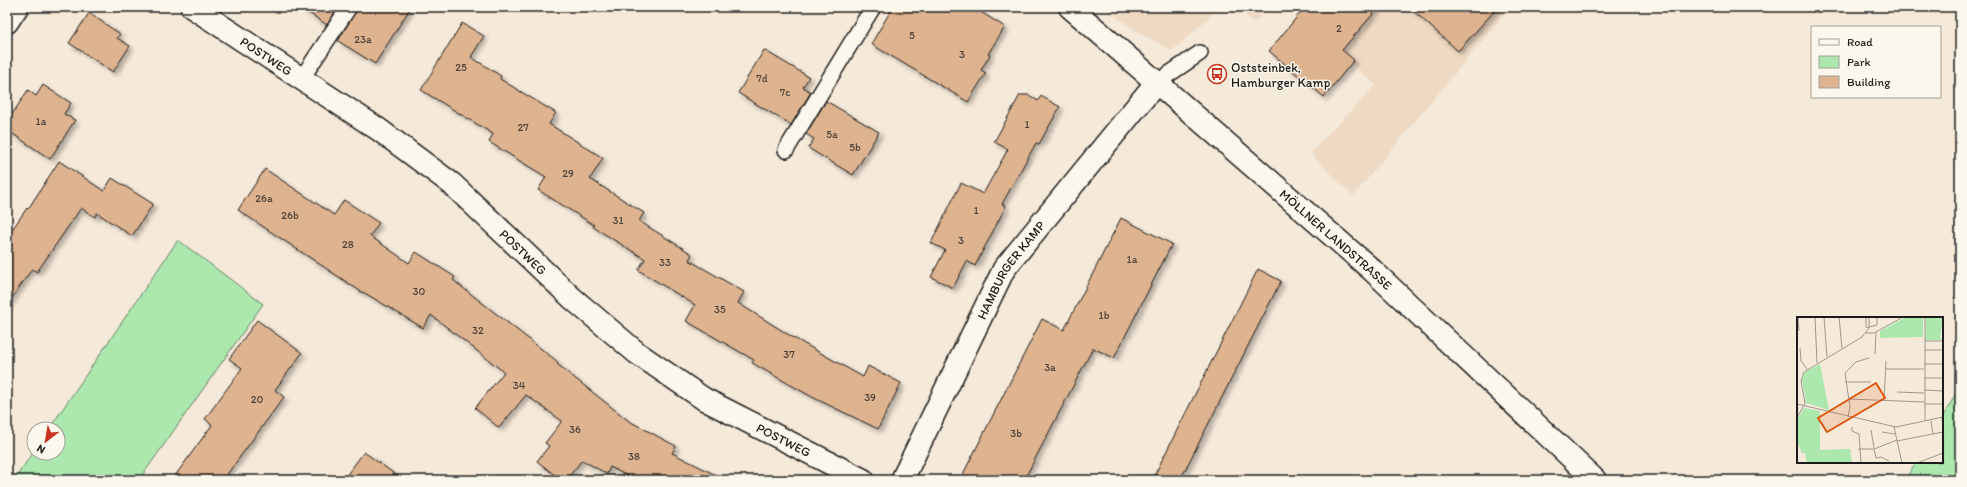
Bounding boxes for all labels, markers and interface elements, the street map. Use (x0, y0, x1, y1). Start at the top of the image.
house number: 2 (1336, 22, 1342, 35)
legend (1811, 26, 1941, 98)
house number: 5 (909, 29, 915, 42)
house number: 23a (354, 33, 372, 46)
street label: POSTWEG (237, 34, 295, 79)
text: Road (1847, 35, 1873, 49)
house number: 3 (959, 48, 965, 61)
text: Park (1847, 55, 1871, 69)
place label: Oststeinbek, Hamburger Kamp (1231, 60, 1331, 90)
house number: 25 (455, 61, 467, 74)
bus stop icon: Oststeinbek, Hamburger Kamp (1206, 63, 1228, 85)
house number: 7d (756, 72, 768, 85)
text: Building (1847, 75, 1891, 89)
house number: 7c (780, 86, 790, 99)
house number: 1a (36, 115, 47, 128)
house number: 1 (1024, 118, 1030, 131)
house number: 27 (517, 121, 529, 134)
house number: 5a (826, 128, 838, 141)
house number: 5b (849, 141, 861, 154)
house number: 29 (562, 167, 574, 180)
street label: MÖLLNER LANDSTRASSE (1276, 186, 1395, 293)
house number: 26a (255, 192, 273, 205)
house number: 1 (973, 204, 979, 217)
house number: 26b (281, 209, 299, 222)
house number: 31 (612, 214, 624, 227)
street label: HAMBURGER KAMP (974, 218, 1048, 322)
street label: POSTWEG (496, 226, 549, 278)
house number: 3 (958, 234, 964, 247)
house number: 28 (342, 238, 354, 251)
house number: 1a (1127, 253, 1138, 266)
house number: 33 (659, 256, 671, 269)
house number: 30 (413, 285, 426, 298)
house number: 35 (714, 303, 726, 316)
house number: 1b (1099, 309, 1110, 322)
inset map (1797, 317, 1943, 463)
house number: 32 (472, 324, 484, 337)
house number: 37 (783, 348, 795, 361)
house number: 3a (1044, 361, 1056, 374)
house number: 34 (513, 379, 526, 392)
house number: 39 (864, 391, 876, 404)
house number: 20 (251, 393, 264, 406)
street label: POSTWEG (754, 420, 813, 460)
north arrow (26, 421, 66, 461)
house number: 36 (569, 423, 581, 436)
house number: 3b (1010, 427, 1022, 440)
text: N (35, 442, 48, 457)
house number: 38 (628, 450, 640, 463)

